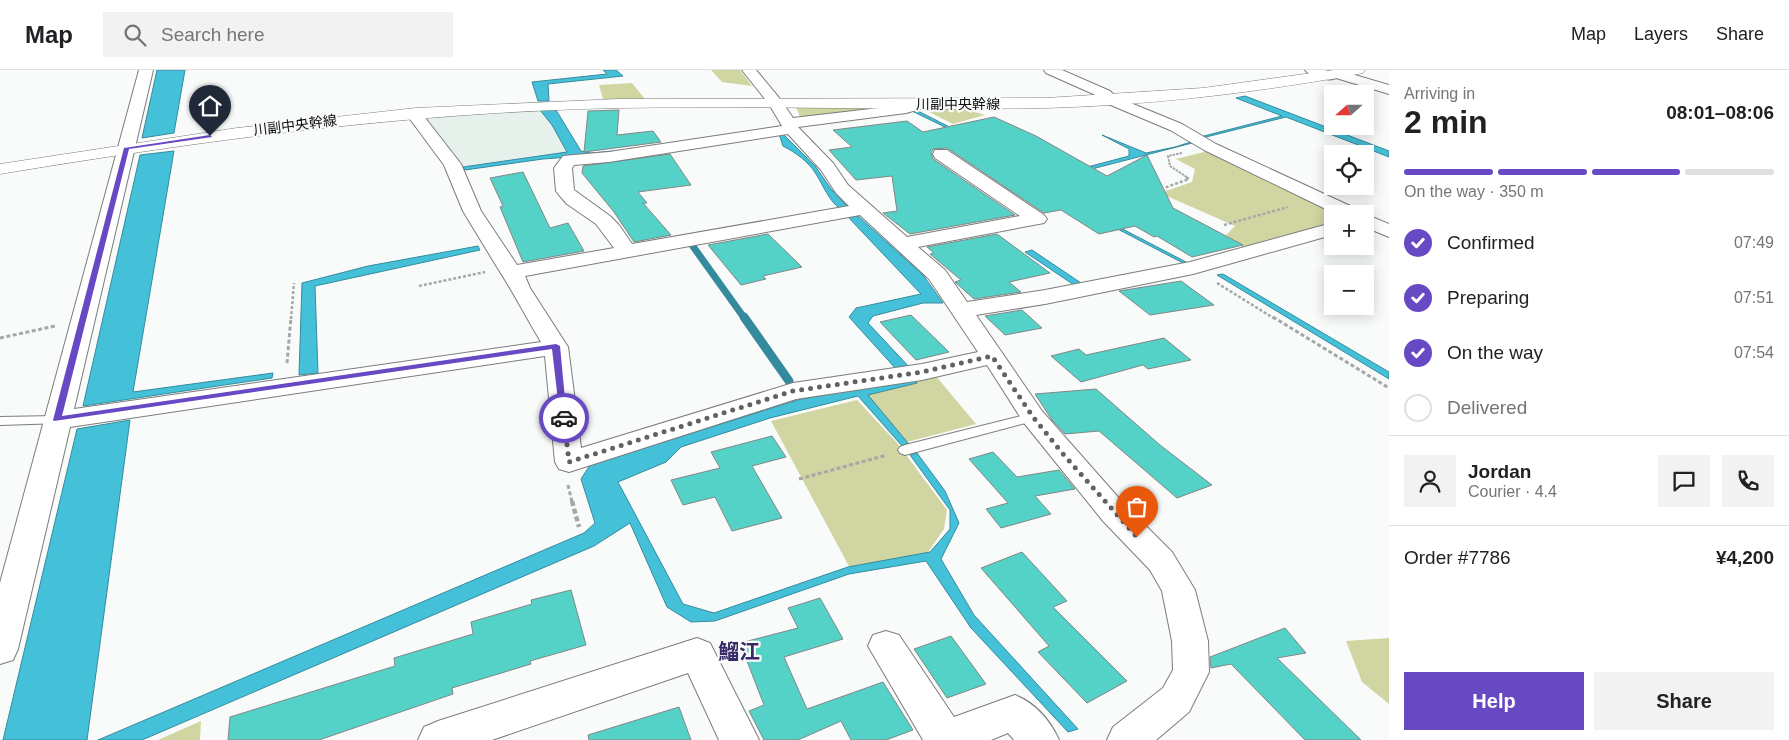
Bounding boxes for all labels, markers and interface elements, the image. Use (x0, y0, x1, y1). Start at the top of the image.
search box (103, 12, 453, 57)
text: Map (25, 21, 73, 48)
icon: search (121, 21, 149, 49)
text: Search here (161, 24, 265, 45)
text: Map (1571, 24, 1606, 44)
text: Layers (1634, 24, 1688, 44)
text: Share (1716, 24, 1764, 44)
pin (189, 85, 231, 136)
north arrow (1324, 85, 1374, 135)
map controls (1324, 85, 1374, 315)
text: Arriving in (1404, 85, 1475, 102)
icon: home (196, 92, 224, 120)
street label: 川副中央幹線 (916, 96, 1000, 112)
text: 08:01–08:06 (1666, 102, 1774, 123)
text: 2 min (1404, 104, 1488, 140)
street label: 川副中央幹線 (252, 112, 338, 138)
button: locate (1324, 145, 1374, 195)
text: On the way · 350 m (1404, 183, 1544, 200)
button: + (1324, 205, 1374, 255)
icon: check (1404, 229, 1432, 257)
text: Confirmed (1447, 232, 1535, 253)
text: 07:49 (1734, 234, 1774, 251)
button: − (1324, 265, 1374, 315)
icon: check (1404, 284, 1432, 312)
text: Preparing (1447, 287, 1529, 308)
text: 07:51 (1734, 289, 1774, 306)
icon: check (1404, 339, 1432, 367)
text: On the way (1447, 342, 1543, 363)
text: 07:54 (1734, 344, 1774, 361)
courier (539, 393, 589, 443)
text: Delivered (1447, 397, 1527, 418)
icon: car (550, 404, 578, 432)
button: person (1404, 455, 1456, 507)
button: chat (1658, 455, 1710, 507)
button: phone (1722, 455, 1774, 507)
text: Jordan (1468, 461, 1531, 482)
text: Courier · 4.4 (1468, 483, 1557, 500)
pin (1116, 486, 1158, 537)
icon: bag (1123, 493, 1151, 521)
text: Order #7786 (1404, 547, 1511, 568)
text: ¥4,200 (1716, 547, 1774, 568)
district label: 鰡江 (718, 640, 760, 663)
button: Help (1404, 672, 1584, 730)
button: Share (1594, 672, 1774, 730)

